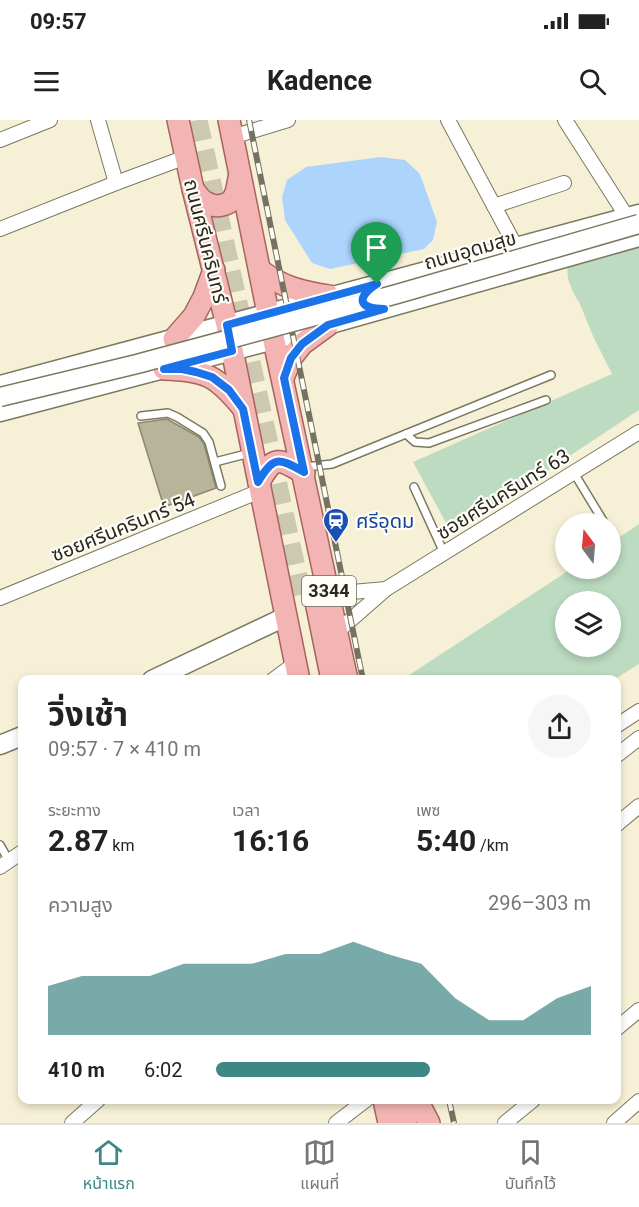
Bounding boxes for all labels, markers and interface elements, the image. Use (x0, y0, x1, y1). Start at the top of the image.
text: 09:57 (30, 9, 87, 34)
icon: menu (30, 65, 63, 98)
text: Kadence (267, 65, 372, 97)
icon: search (576, 65, 609, 98)
street label: ถนนศรีนครินทร์ (179, 176, 233, 307)
pin (351, 222, 402, 284)
street label: ถนนอุดมสุข (421, 225, 519, 275)
icon: arrive (360, 231, 393, 264)
street label: ซอยศรีนครินทร์ 63 (432, 443, 574, 545)
street label: ซอยศรีนครินทร์ 54 (48, 487, 198, 567)
station icon: ศรีอุดม (321, 506, 351, 544)
place label: ศรีอุดม (356, 509, 414, 533)
north arrow (555, 513, 621, 579)
map controls (555, 513, 621, 657)
road number: 3344 (302, 576, 356, 606)
button: layers (555, 591, 621, 657)
text: วิ่งเช้า (48, 695, 128, 734)
button: share (528, 695, 591, 758)
text: 09:57 · 7 × 410 m (48, 737, 201, 761)
text: ระยะทาง (48, 801, 101, 820)
text: เวลา (232, 801, 260, 820)
text: เพซ (416, 801, 440, 820)
text: 2.87 (48, 823, 108, 858)
text: 16:16 (232, 823, 309, 858)
text: 5:40 (416, 823, 476, 858)
text: km (108, 836, 134, 855)
text: /km (476, 836, 509, 855)
text: 296–303 m (488, 891, 591, 915)
text: ความสูง (48, 893, 113, 917)
text: 410 m (48, 1058, 105, 1082)
text: 6:02 (144, 1058, 183, 1082)
tab: หน้าแรก (83, 1136, 135, 1196)
tab: แผนที่ (300, 1136, 339, 1196)
tab: บันทึกไว้ (505, 1136, 556, 1196)

